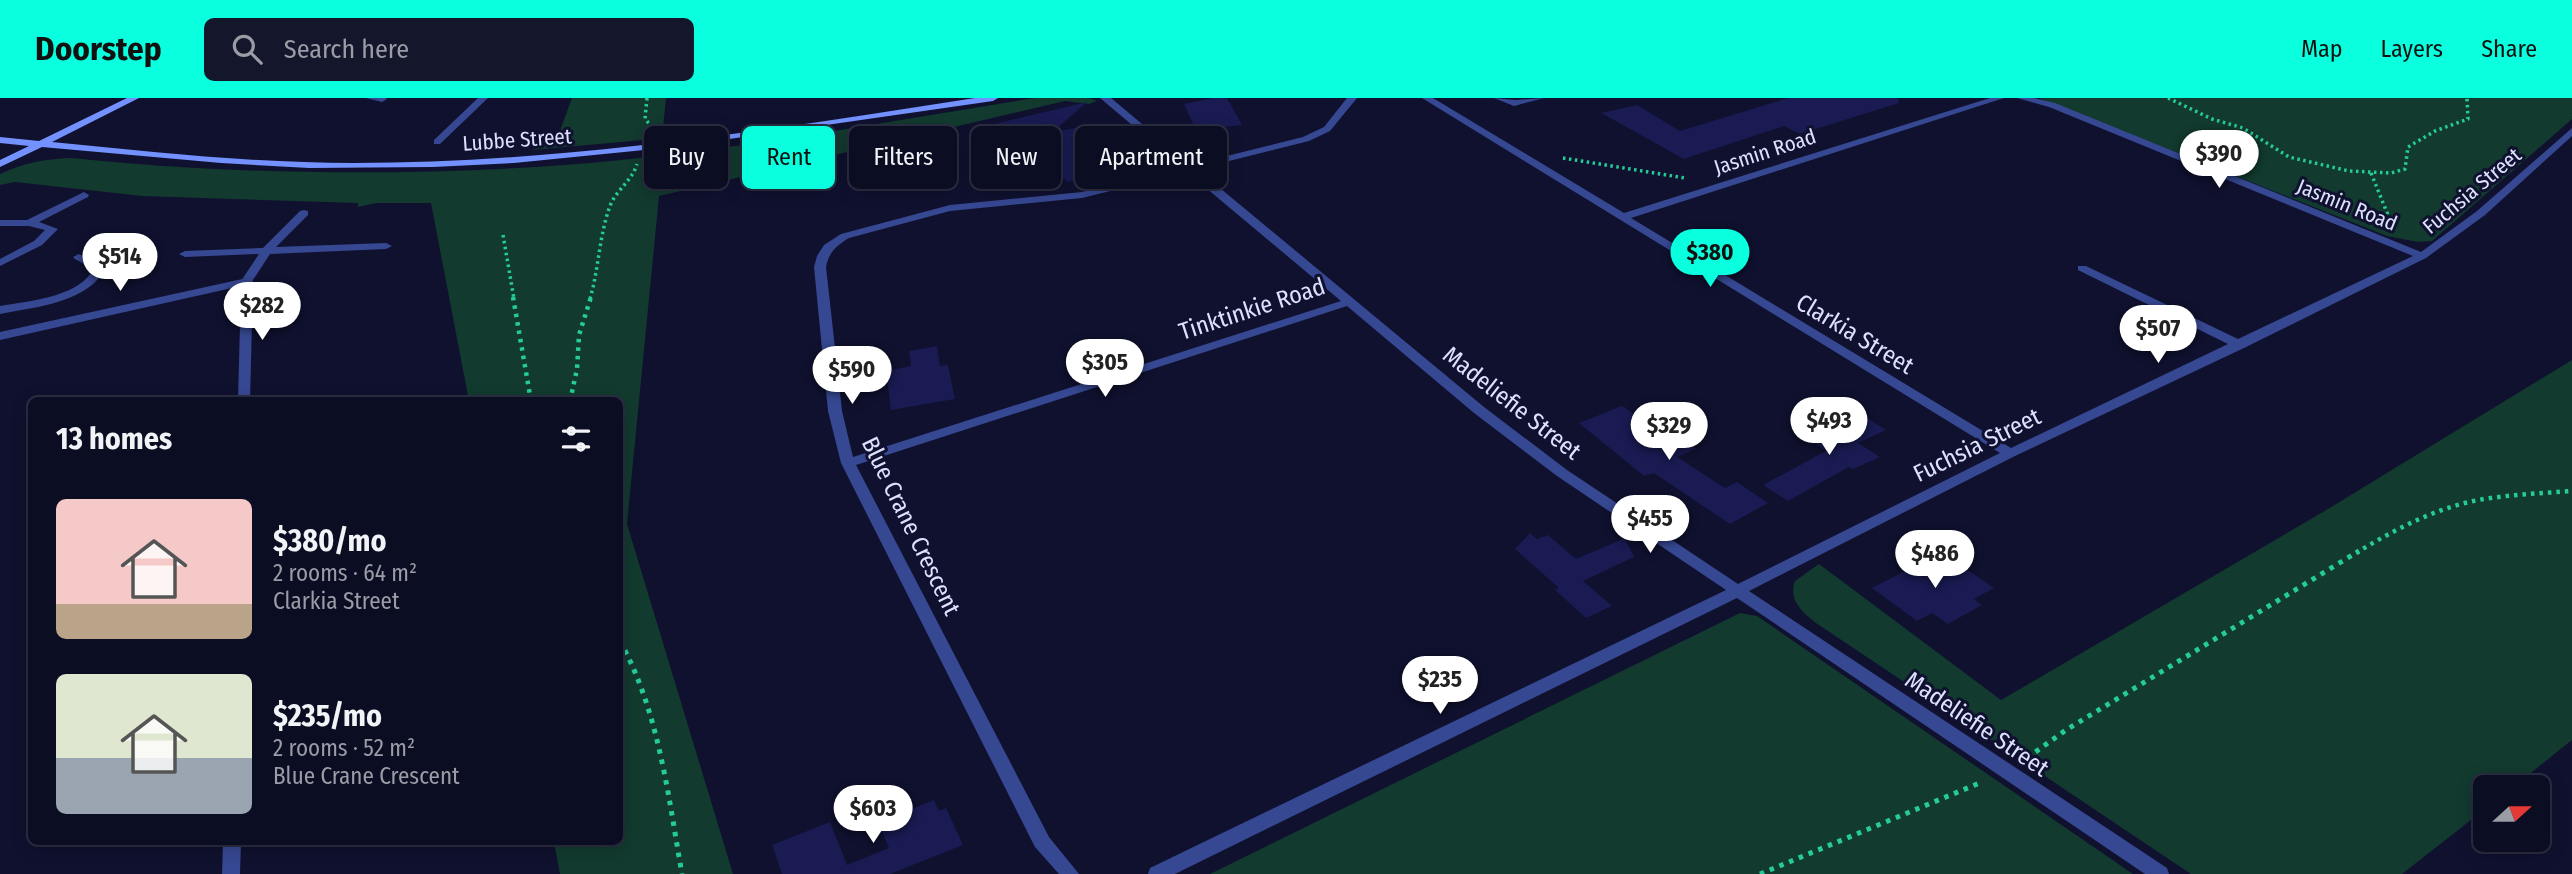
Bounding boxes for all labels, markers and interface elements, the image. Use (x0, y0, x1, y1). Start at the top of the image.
search box (204, 18, 694, 81)
text: Doorstep (35, 29, 162, 69)
icon: search (228, 30, 266, 68)
text: Search here (284, 34, 409, 65)
text: Map (2301, 35, 2343, 63)
text: Layers (2381, 35, 2443, 63)
text: Share (2481, 35, 2537, 63)
street label: Lubbe Street (462, 123, 573, 157)
street label: Jasmin Road (1711, 123, 1819, 181)
chip: Buy (644, 126, 728, 189)
chip: Rent (742, 126, 835, 189)
chip: Filters (849, 126, 957, 189)
chip: New (971, 126, 1061, 189)
chip: Apartment (1075, 126, 1227, 189)
pin: $390 (2178, 130, 2260, 190)
text: $390 (2196, 139, 2242, 167)
street label: Fuchsia Street (2417, 142, 2527, 240)
street label: Jasmin Road (2293, 173, 2401, 237)
pin: $380 (1669, 230, 1751, 289)
pin: $514 (79, 234, 161, 293)
text: $380 (1686, 238, 1734, 266)
text: $514 (98, 242, 142, 270)
street label: Tinktinkie Road (1175, 272, 1329, 346)
pin: $282 (221, 282, 303, 342)
street label: Clarkia Street (1791, 288, 1919, 380)
text: $282 (240, 291, 284, 319)
pin: $507 (2117, 306, 2199, 365)
text: $507 (2136, 314, 2180, 342)
pin: $305 (1064, 340, 1146, 399)
street label: Madeliefie Street (1438, 341, 1586, 465)
pin: $590 (811, 346, 893, 406)
text: $305 (1082, 348, 1128, 376)
text: $590 (829, 355, 875, 383)
pin: $493 (1788, 398, 1870, 457)
pin: $329 (1628, 402, 1710, 462)
street label: Fuchsia Street (1909, 402, 2045, 488)
text: $493 (1806, 406, 1852, 434)
text: $329 (1647, 411, 1691, 439)
icon: filters (557, 420, 595, 458)
text: 13 homes (56, 421, 172, 457)
street label: Blue Crane Crescent (856, 432, 966, 620)
pin: $455 (1609, 496, 1691, 555)
text: $455 (1627, 504, 1673, 532)
text: $380/mo (273, 523, 386, 559)
icon: home (112, 527, 196, 611)
pin: $486 (1894, 531, 1976, 590)
text: $486 (1911, 539, 1959, 567)
text: 2 rooms · 64 m² (273, 559, 417, 587)
text: Clarkia Street (273, 587, 399, 615)
pin: $235 (1399, 656, 1481, 716)
text: $235 (1418, 665, 1462, 693)
street label: Madeliefie Street (1900, 666, 2054, 782)
text: $235/mo (273, 698, 382, 734)
icon: home (112, 702, 196, 786)
text: 2 rooms · 52 m² (273, 734, 415, 762)
text: Blue Crane Crescent (273, 762, 460, 790)
north arrow (2473, 775, 2550, 852)
map controls (2473, 775, 2550, 852)
pin: $603 (832, 786, 914, 845)
text: $603 (850, 794, 896, 822)

